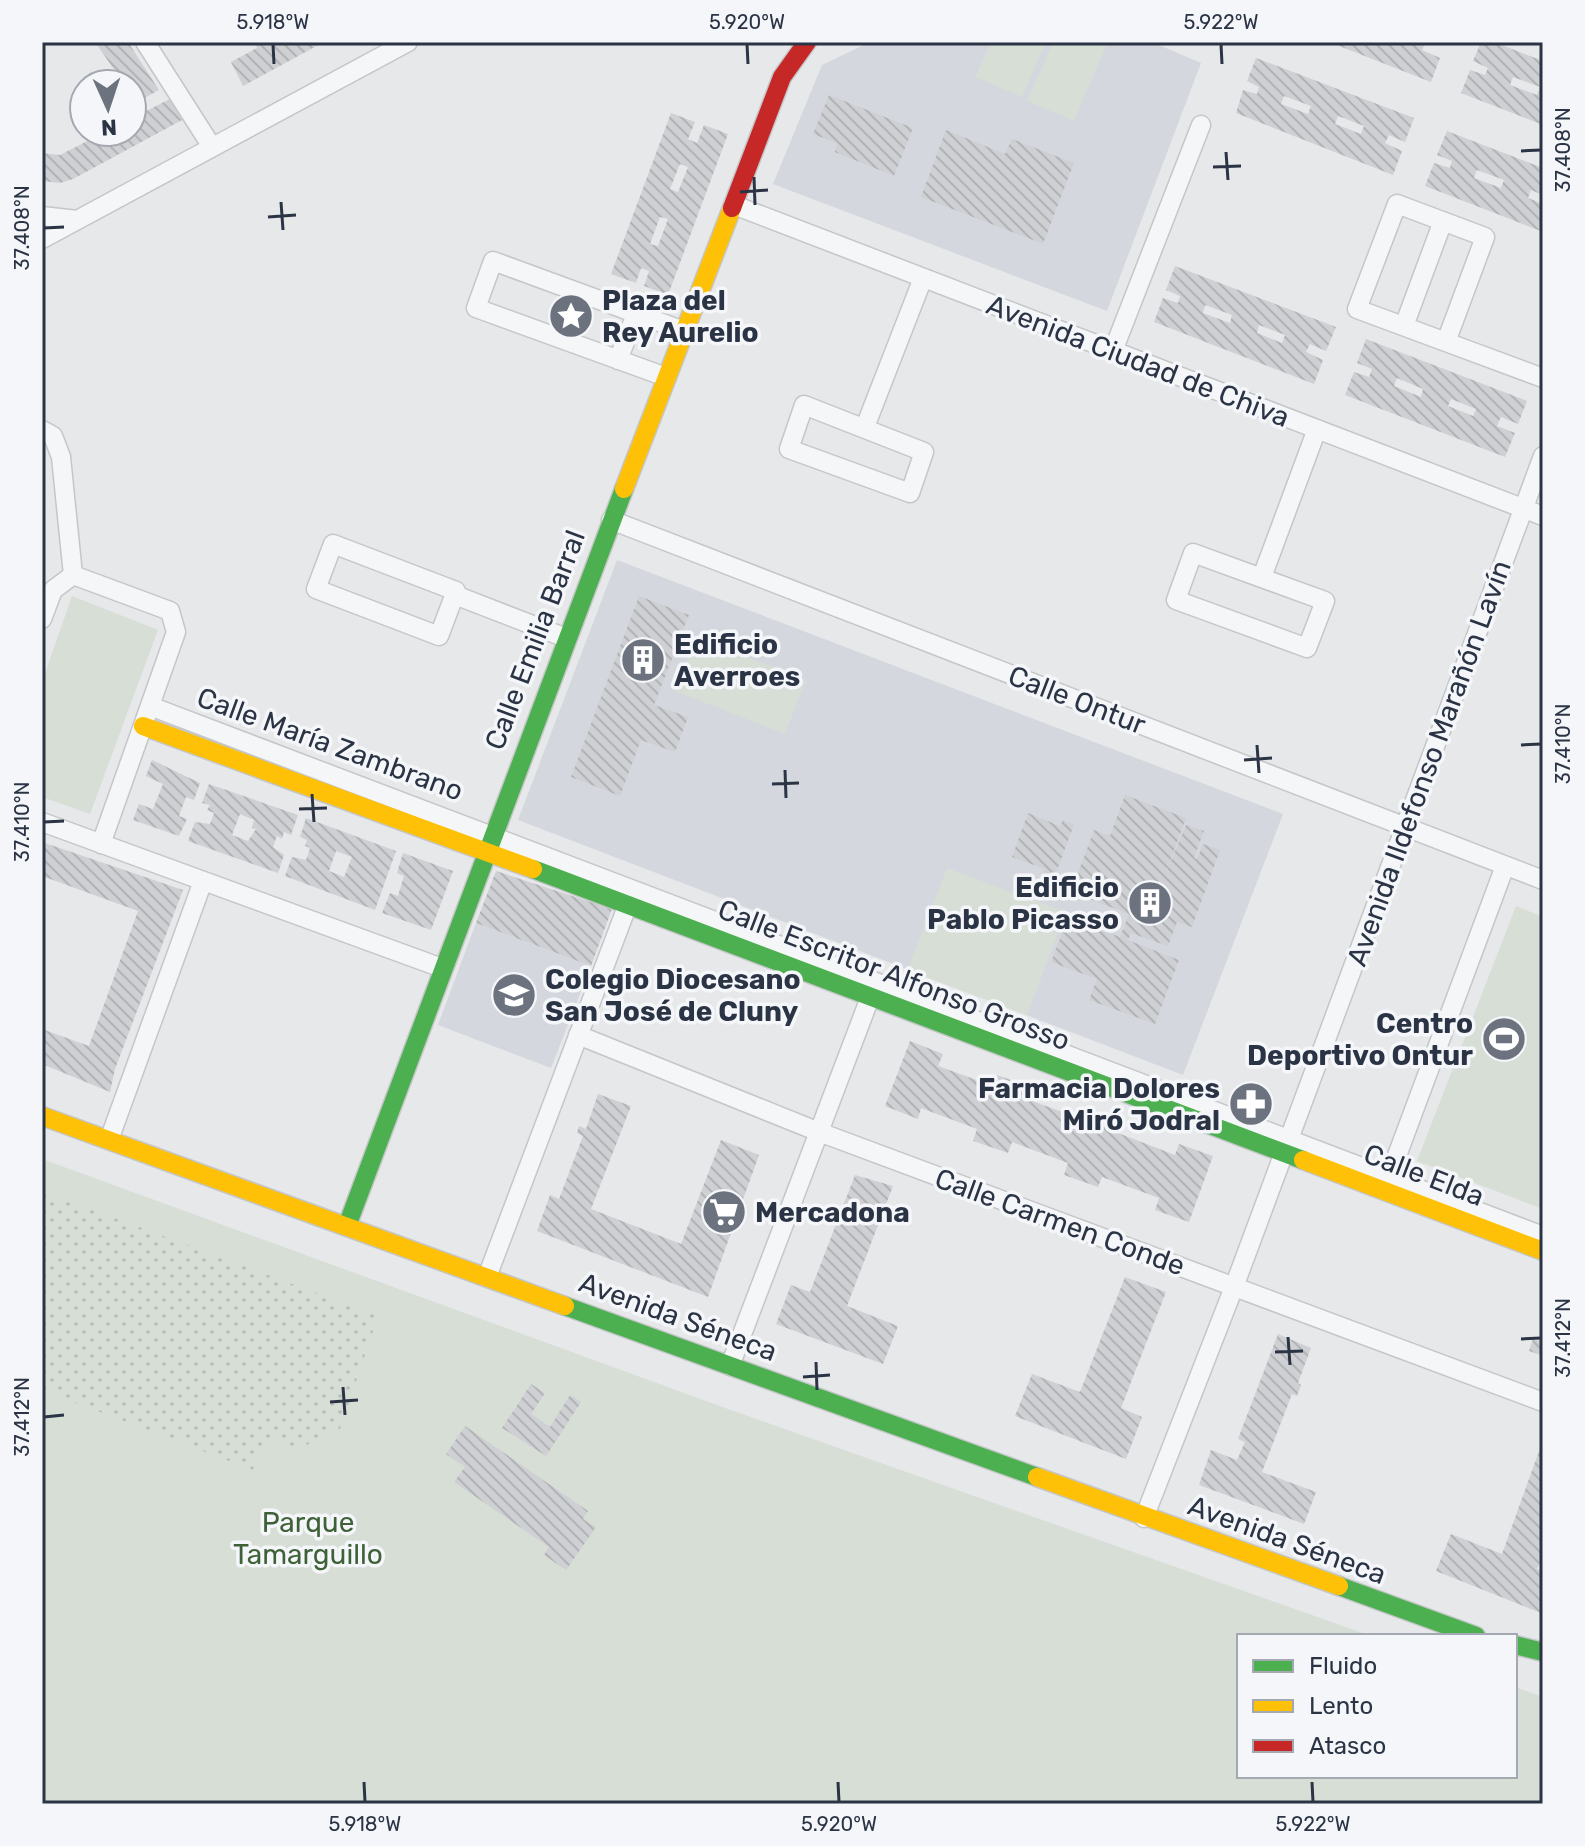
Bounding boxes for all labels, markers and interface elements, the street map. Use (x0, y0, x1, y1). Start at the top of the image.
text: 5.918°W (237, 10, 309, 34)
text: 5.920°W (709, 10, 785, 34)
text: 5.922°W (1184, 10, 1258, 34)
north arrow (68, 68, 148, 148)
text: 37.408°N (1551, 107, 1575, 193)
text: N (100, 114, 118, 141)
text: 37.408°N (10, 185, 34, 271)
place label: Plaza del Rey Aurelio (602, 284, 759, 349)
street label: Avenida Ciudad de Chiva (982, 288, 1294, 434)
place icon: Plaza del Rey Aurelio (547, 292, 595, 340)
street label: Calle Emilia Barral (478, 526, 592, 754)
street label: Avenida Ildefonso Marañón Lavín (1340, 556, 1518, 970)
place label: Edificio Averroes (674, 628, 800, 693)
building icon: Edificio Averroes (619, 636, 667, 684)
street label: Calle Ontur (1004, 659, 1151, 741)
street label: Calle María Zambrano (193, 681, 467, 807)
text: 37.410°N (1551, 704, 1575, 784)
text: 37.410°N (10, 782, 34, 862)
place label: Edificio Pablo Picasso (927, 871, 1119, 936)
building icon: Edificio Pablo Picasso (1126, 879, 1174, 927)
street label: Calle Escritor Alfonso Grosso (714, 893, 1074, 1057)
place label: Colegio Diocesano San José de Cluny (545, 963, 801, 1028)
school or university icon: Colegio Diocesano San José de Cluny (490, 971, 538, 1019)
place label: Centro Deportivo Ontur (1247, 1007, 1473, 1072)
sports icon: Centro Deportivo Ontur (1480, 1015, 1528, 1063)
place label: Farmacia Dolores Miró Jodral (978, 1072, 1220, 1137)
pharmacy icon: Farmacia Dolores Miró Jodral (1227, 1080, 1275, 1128)
street label: Calle Elda (1359, 1137, 1489, 1213)
street label: Calle Carmen Conde (931, 1161, 1189, 1283)
supermarket icon: Mercadona (700, 1188, 748, 1236)
place label: Mercadona (755, 1196, 910, 1229)
street label: Avenida Séneca (575, 1266, 781, 1368)
text: 37.412°N (1551, 1298, 1575, 1378)
text: 37.412°N (10, 1377, 34, 1457)
street label: Avenida Séneca (1184, 1489, 1390, 1591)
park label: Parque Tamarguillo (233, 1506, 383, 1571)
legend (1237, 1634, 1517, 1778)
text: Fluido (1309, 1652, 1377, 1680)
text: Lento (1309, 1692, 1373, 1720)
text: Atasco (1309, 1732, 1386, 1760)
text: 5.918°W (329, 1812, 401, 1836)
text: 5.920°W (801, 1812, 877, 1836)
text: 5.922°W (1276, 1812, 1350, 1836)

